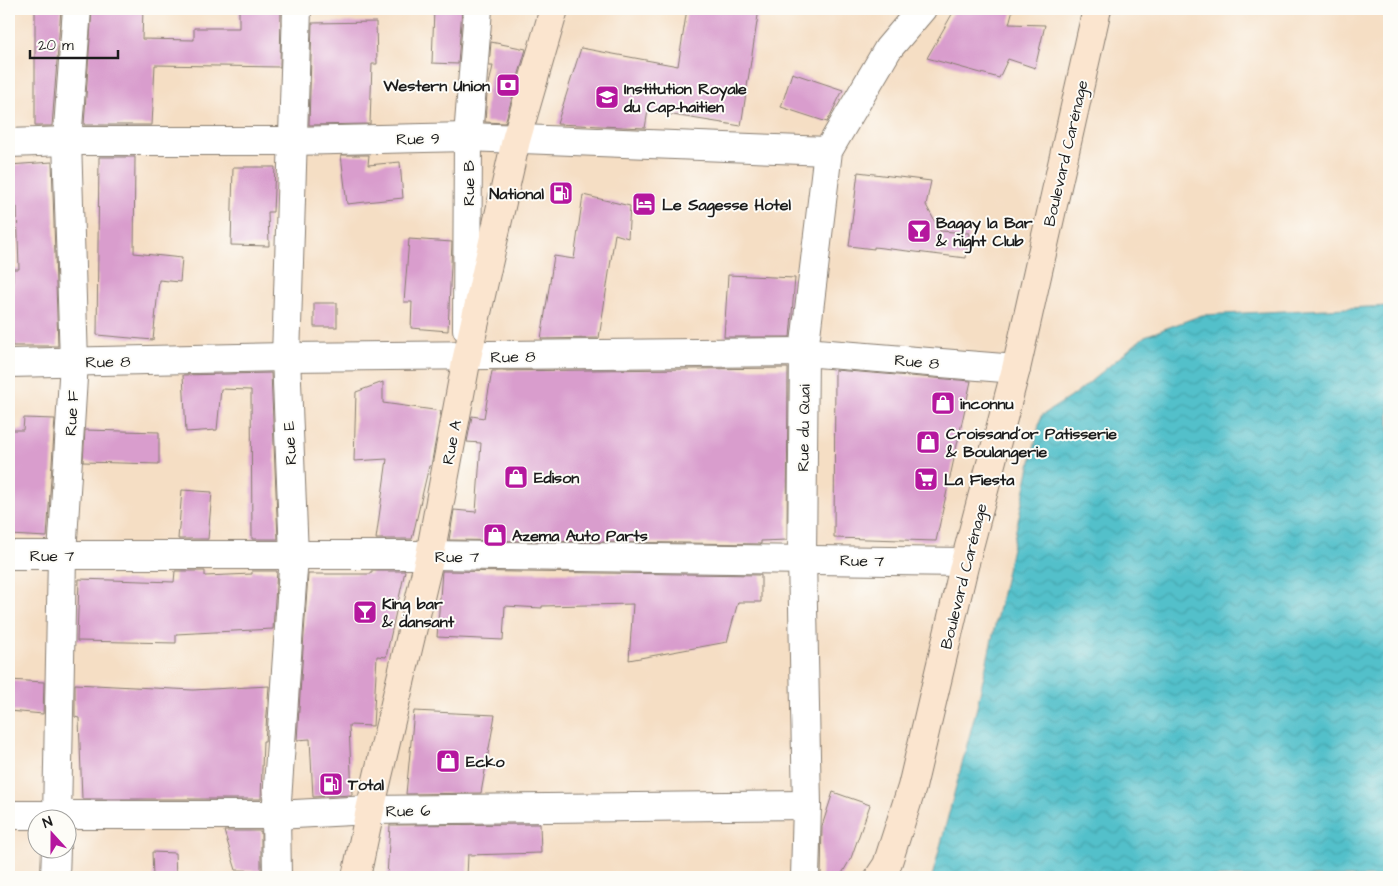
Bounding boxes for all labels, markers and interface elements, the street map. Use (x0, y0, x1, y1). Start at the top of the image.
scale bar (30, 28, 118, 60)
text: 20 m (38, 35, 74, 56)
bank icon: Western Union (495, 72, 521, 98)
place label: Western Union (383, 75, 490, 97)
place label: Institution Royale du Cap-haitien (623, 78, 747, 118)
street label: Boulevard Carénage (1038, 78, 1095, 229)
school or university icon: Institution Royale du Cap-haitien (594, 84, 620, 110)
street label: Rue 9 (396, 128, 440, 150)
street label: Rue B (458, 159, 480, 206)
fuel station icon: National (548, 180, 574, 206)
place label: National (489, 183, 544, 205)
hotel icon: Le Sagesse Hotel (631, 191, 657, 217)
place label: Le Sagesse Hotel (662, 194, 791, 218)
place label: Bagay la Bar & night Club (935, 212, 1033, 254)
bar icon: Bagay la Bar & night Club (906, 218, 932, 244)
street label: Rue 8 (490, 346, 536, 368)
street label: Rue 8 (894, 349, 940, 375)
street label: Rue 8 (85, 351, 131, 373)
street label: Rue du Quai (792, 384, 816, 472)
street label: Rue F (59, 390, 85, 437)
shop icon: inconnu (930, 390, 956, 416)
place label: inconnu (960, 393, 1014, 415)
street label: Rue A (437, 418, 467, 466)
street label: Rue E (278, 420, 302, 466)
place label: Croissand´or Patisserie & Boulangerie (945, 423, 1117, 465)
shop icon: Croissand´or Patisserie & Boulangerie (915, 429, 941, 455)
shop icon: Edison (503, 464, 529, 490)
supermarket icon: La Fiesta (913, 466, 939, 492)
place label: Edison (534, 467, 579, 489)
place label: La Fiesta (944, 469, 1015, 491)
street label: Boulevard Carénage (935, 501, 994, 652)
shop icon: Azema Auto Parts (482, 522, 508, 548)
place label: Azema Auto Parts (512, 525, 648, 547)
street label: Rue 7 (30, 545, 74, 567)
street label: Rue 7 (435, 546, 479, 568)
street label: Rue 7 (840, 550, 885, 572)
place label: King bar & dansant (381, 593, 455, 633)
bar icon: King bar & dansant (352, 599, 378, 625)
shop icon: Ecko (435, 748, 461, 774)
place label: Ecko (466, 751, 505, 773)
fuel station icon: Total (318, 771, 344, 797)
place label: Total (347, 774, 385, 796)
street label: Rue 6 (386, 800, 431, 822)
north arrow (28, 808, 78, 858)
text: N (40, 812, 56, 834)

